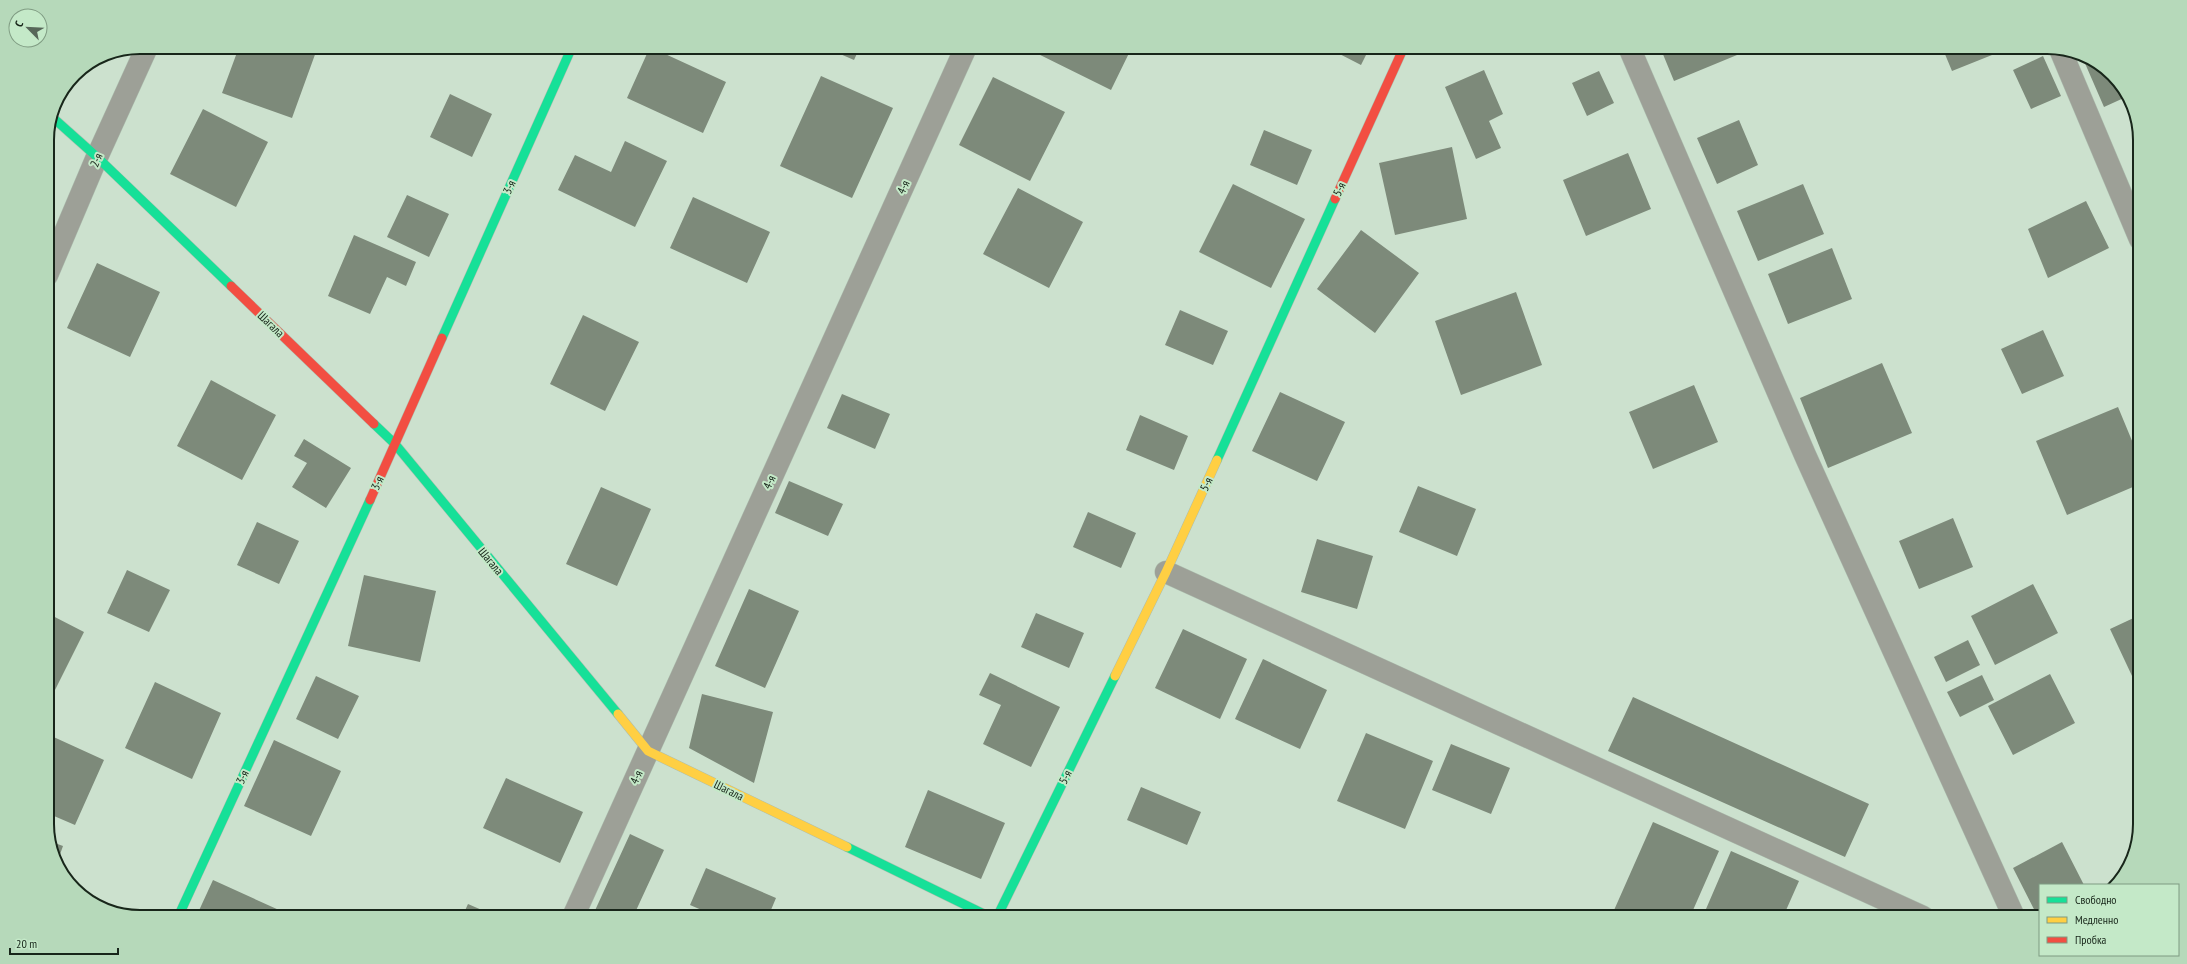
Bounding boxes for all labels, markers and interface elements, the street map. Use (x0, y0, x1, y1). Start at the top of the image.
north arrow (8, 8, 48, 48)
text: С (11, 19, 26, 29)
street label: 2-я (86, 151, 106, 169)
street label: 3-я (499, 177, 519, 196)
street label: 4-я (893, 177, 913, 196)
street label: 5-я (1329, 179, 1349, 198)
street label: Шагала (255, 308, 288, 340)
street label: 4-я (759, 472, 779, 491)
street label: 3-я (367, 473, 387, 492)
street label: 5-я (1196, 474, 1216, 493)
street label: Шагала (475, 544, 507, 578)
street label: 3-я (232, 767, 252, 786)
street label: 4-я (626, 767, 646, 786)
street label: 5-я (1055, 767, 1075, 786)
street label: Шагала (712, 776, 746, 804)
legend (2039, 884, 2179, 956)
text: Свободно (2075, 892, 2117, 907)
text: Медленно (2075, 912, 2118, 927)
scale bar (10, 930, 118, 956)
text: Пробка (2075, 932, 2107, 947)
text: 20 m (16, 936, 37, 951)

